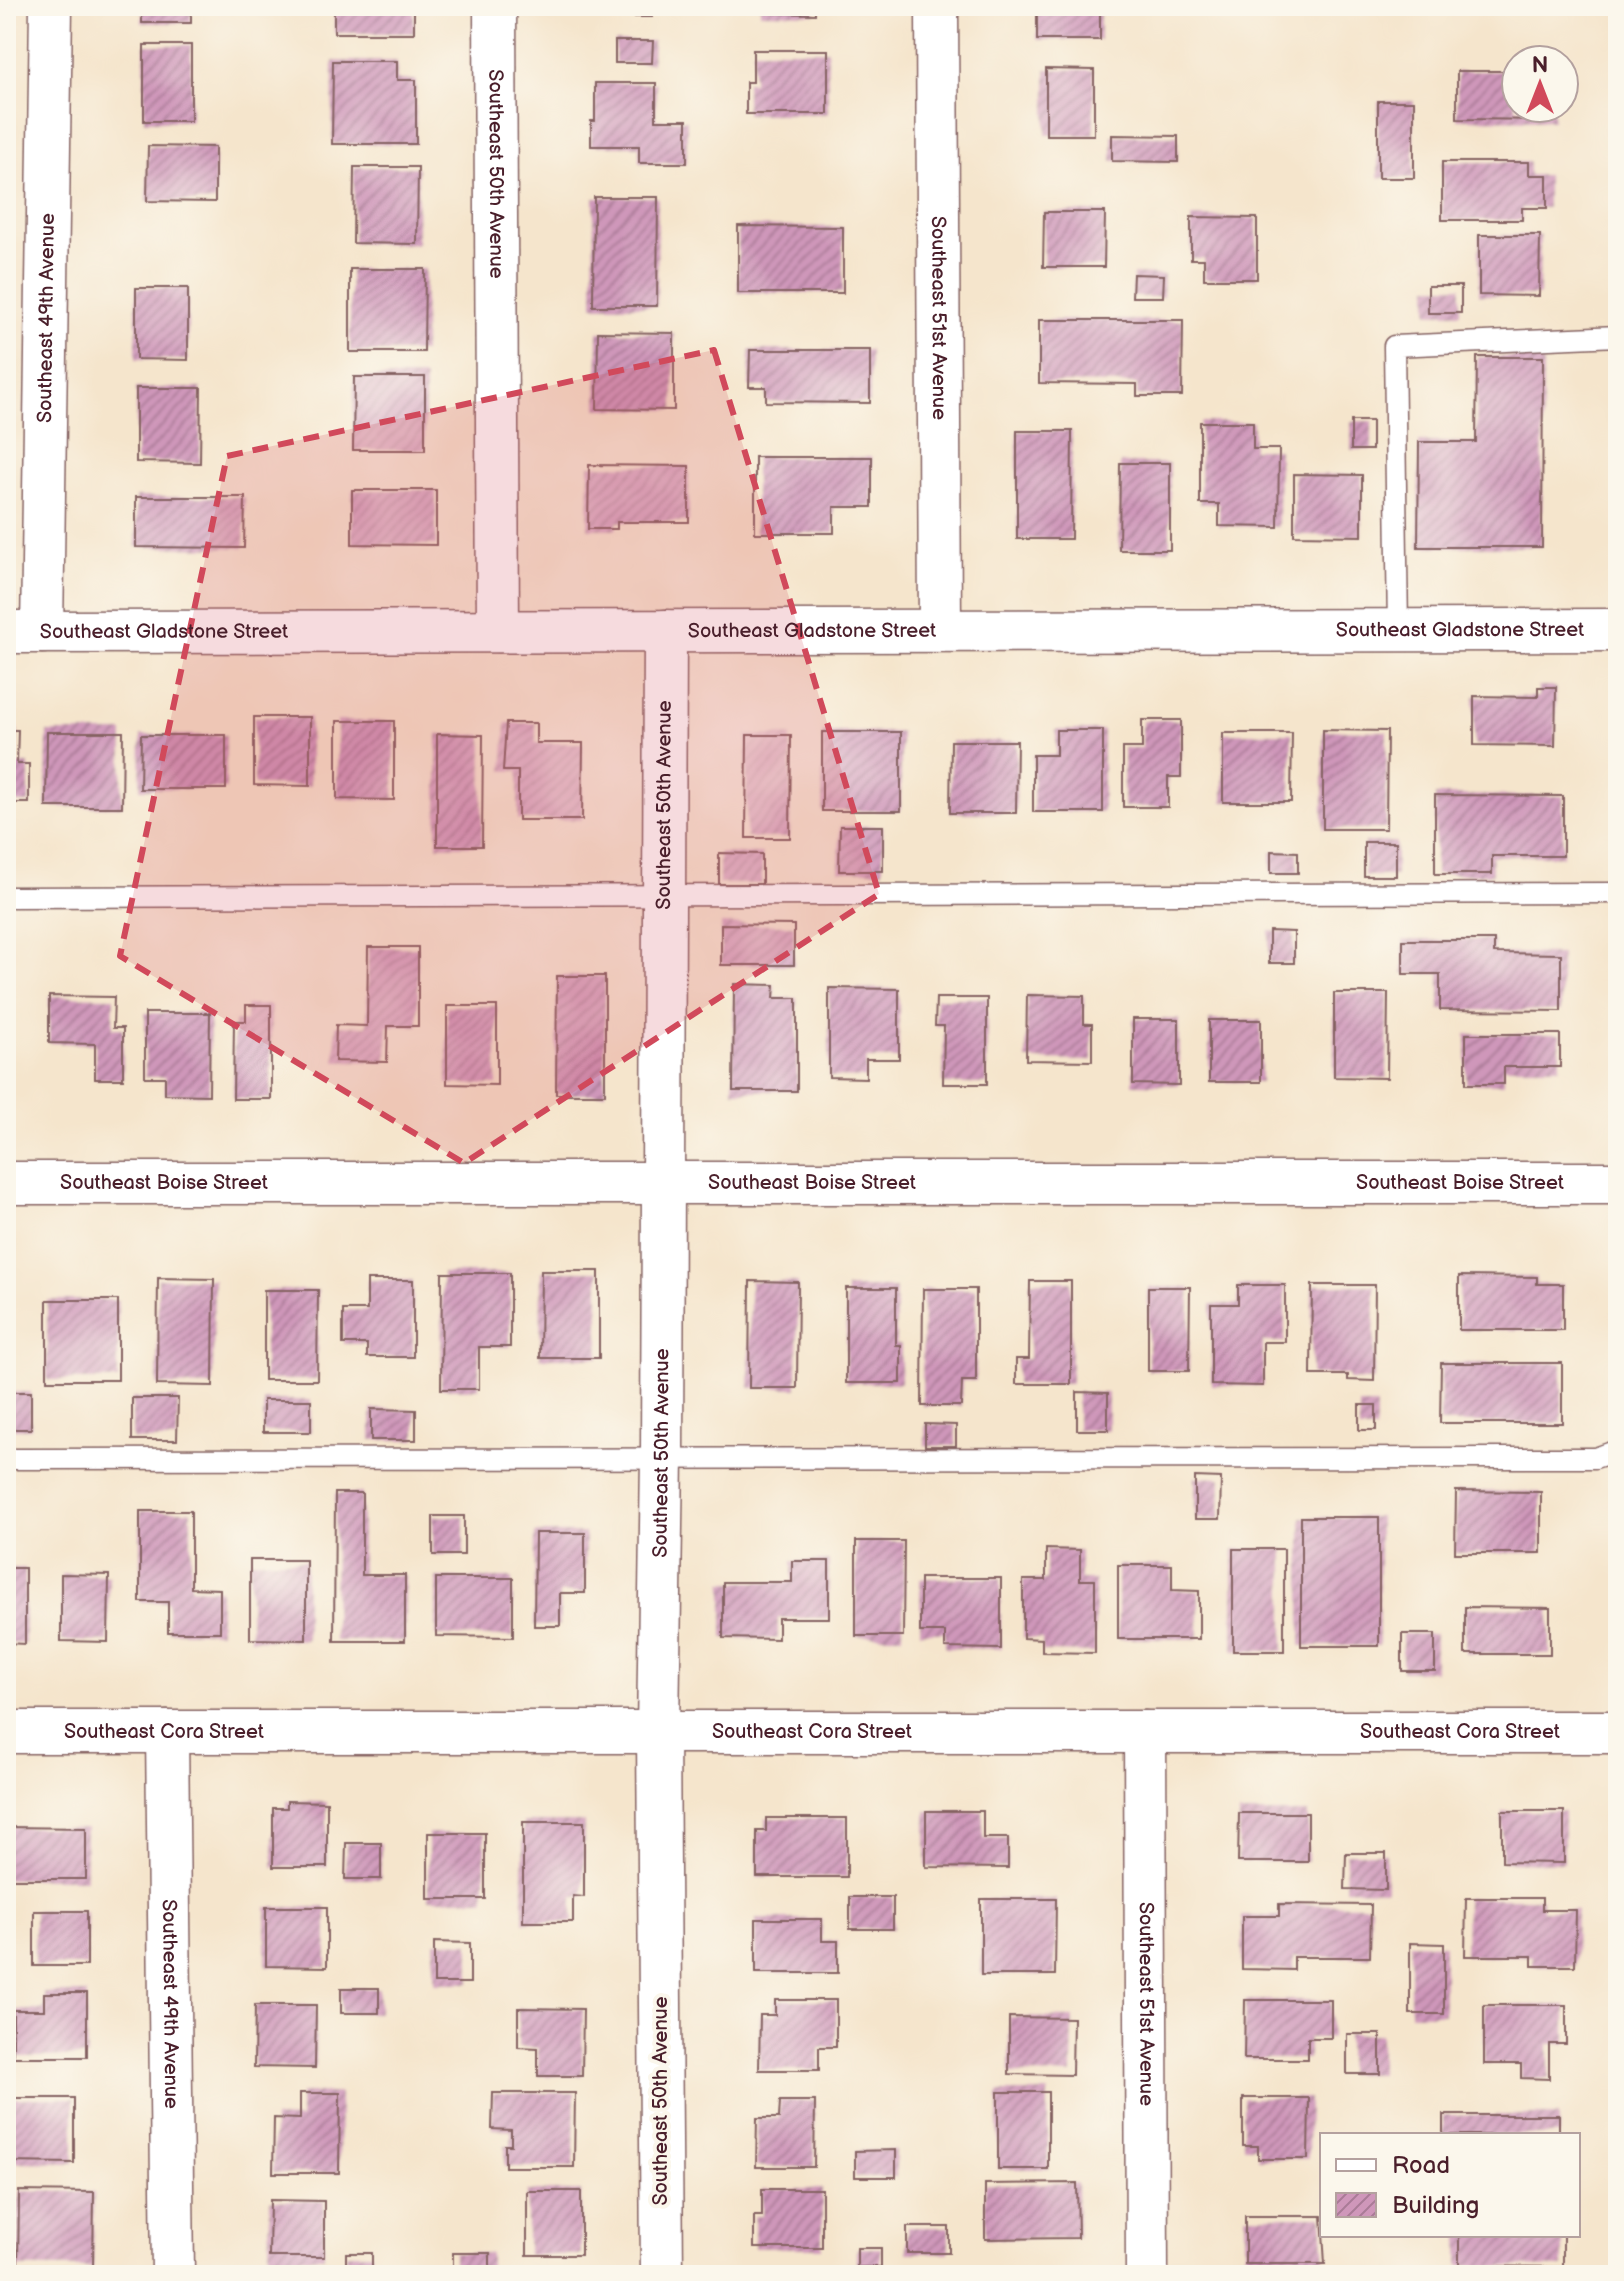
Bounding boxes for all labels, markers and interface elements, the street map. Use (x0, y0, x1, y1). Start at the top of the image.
north arrow (1500, 44, 1580, 124)
text: N (1532, 52, 1548, 79)
street label: Southeast 50th Avenue (483, 69, 508, 279)
street label: Southeast 49th Avenue (33, 213, 60, 423)
street label: Southeast 51st Avenue (926, 216, 951, 420)
street label: Southeast Gladstone Street (1336, 618, 1584, 642)
street label: Southeast Gladstone Street (688, 619, 936, 643)
street label: Southeast Gladstone Street (40, 620, 288, 644)
street label: Southeast 50th Avenue (652, 700, 677, 910)
street label: Southeast Boise Street (60, 1171, 268, 1195)
street label: Southeast Boise Street (708, 1171, 916, 1195)
street label: Southeast Boise Street (1356, 1171, 1564, 1195)
street label: Southeast 50th Avenue (649, 1348, 674, 1558)
street label: Southeast Cora Street (64, 1720, 264, 1744)
street label: Southeast Cora Street (712, 1720, 912, 1744)
street label: Southeast Cora Street (1360, 1720, 1560, 1744)
street label: Southeast 49th Avenue (157, 1899, 183, 2109)
street label: Southeast 51st Avenue (1134, 1902, 1158, 2106)
street label: Southeast 50th Avenue (649, 1996, 673, 2206)
legend (1320, 2133, 1580, 2237)
text: Road (1392, 2151, 1450, 2180)
text: Building (1392, 2191, 1479, 2220)

